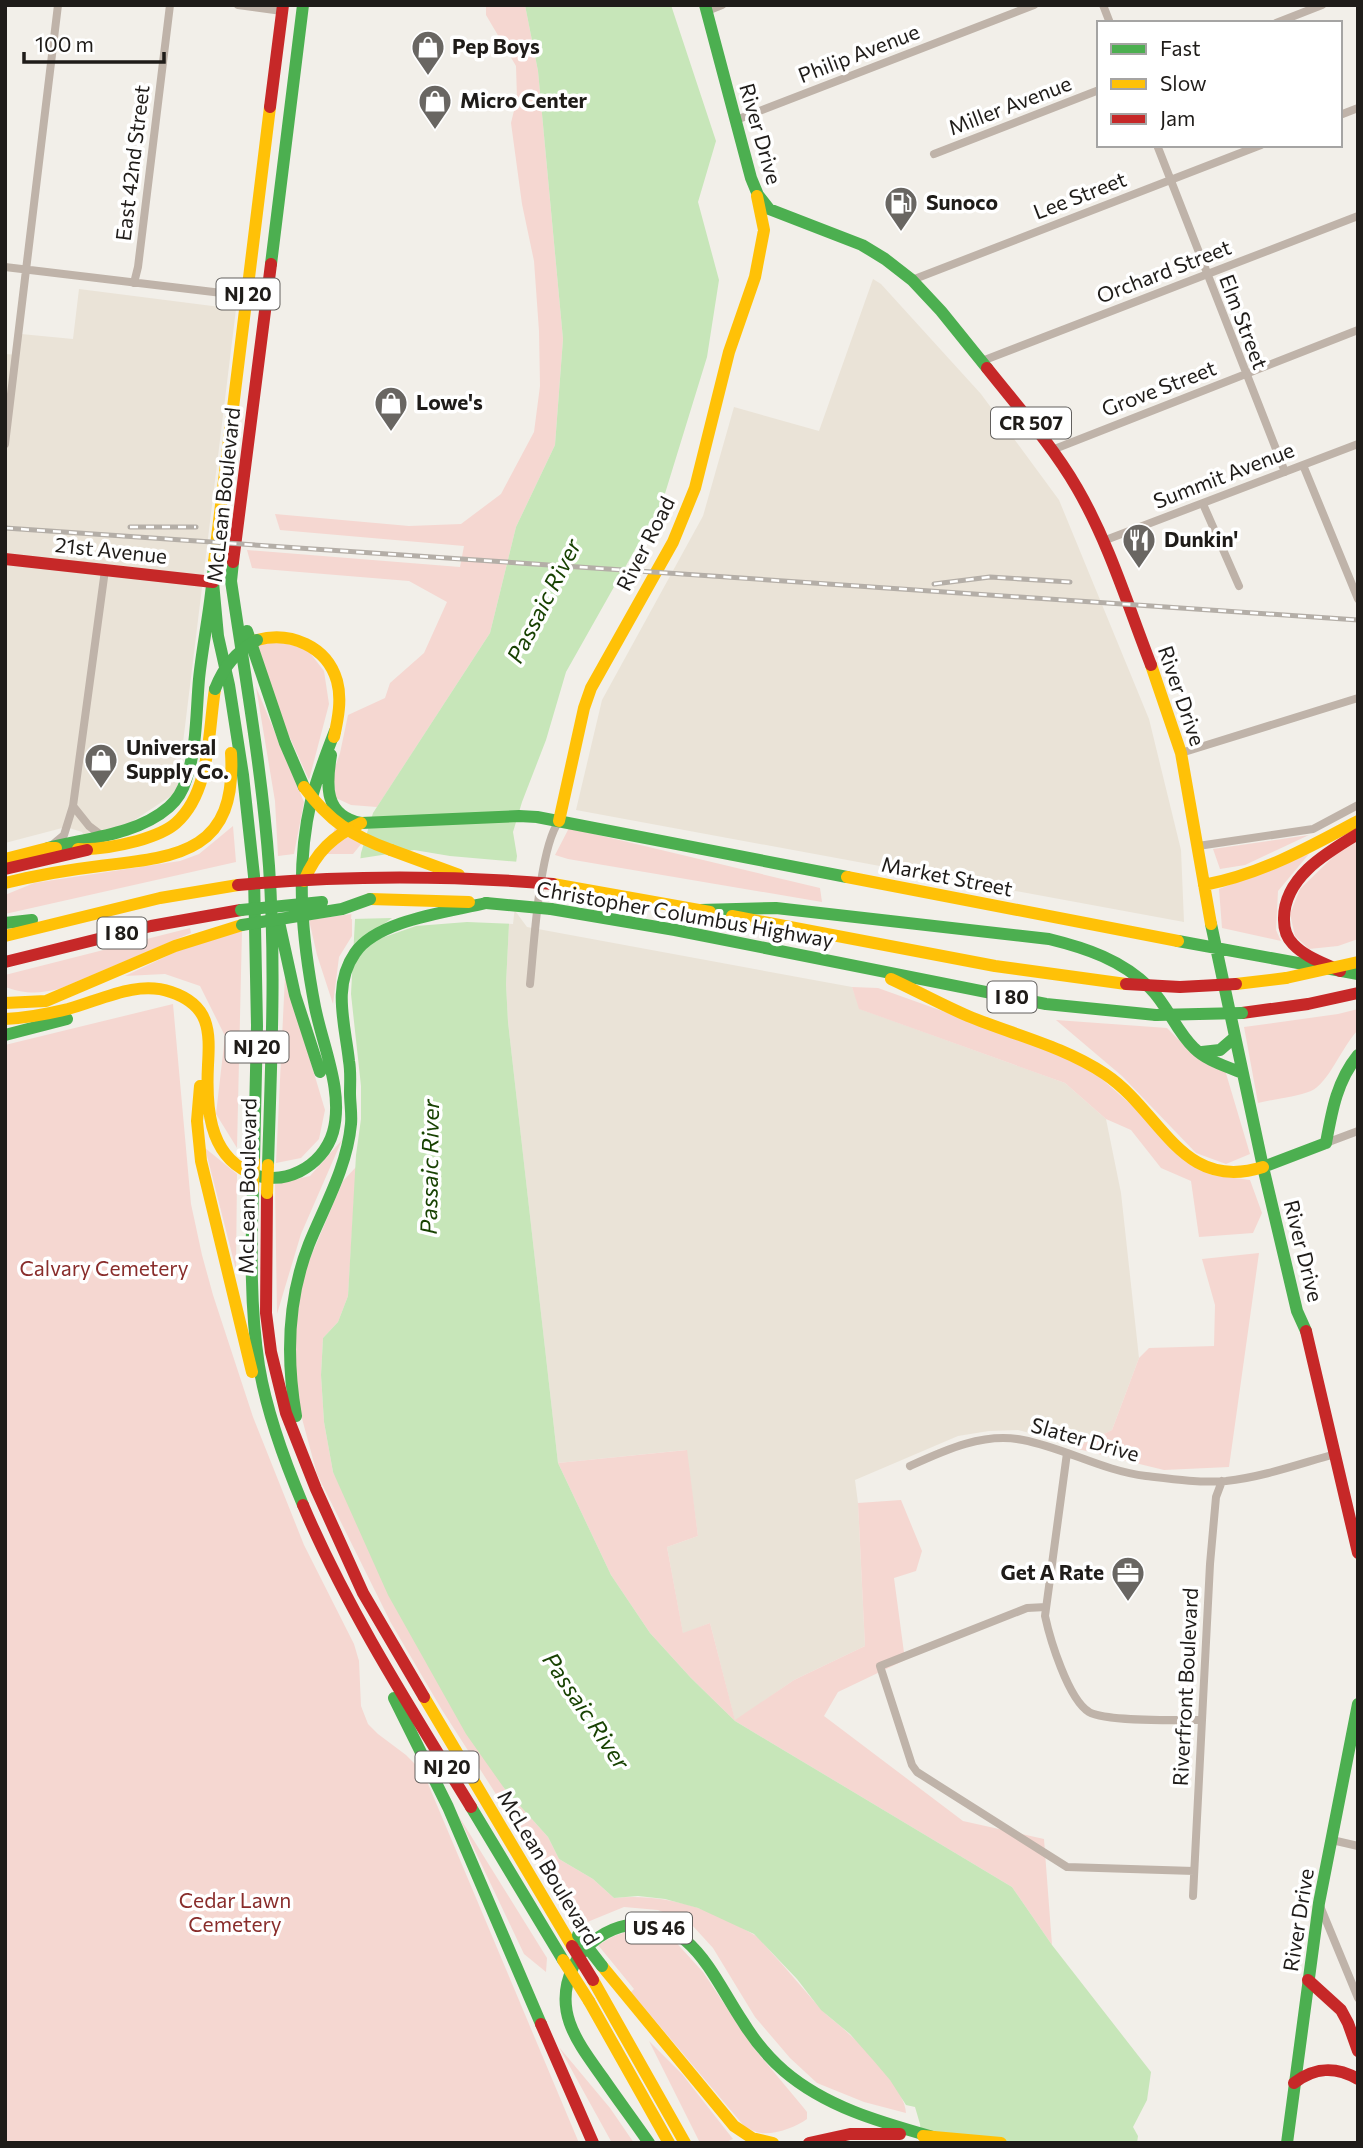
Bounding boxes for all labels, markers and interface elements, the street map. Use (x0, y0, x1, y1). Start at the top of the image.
street label: Philip Avenue (794, 18, 923, 87)
scale bar (24, 21, 164, 65)
legend (1097, 21, 1342, 147)
shop icon: Pep Boys (409, 28, 447, 77)
text: 100 m (35, 31, 94, 56)
place label: Pep Boys (452, 33, 540, 58)
text: Fast (1160, 35, 1201, 60)
street label: Miller Avenue (944, 70, 1074, 140)
text: Slow (1160, 70, 1207, 95)
street label: River Drive (735, 80, 788, 187)
shop icon: Micro Center (416, 82, 454, 131)
street label: East 42nd Street (110, 83, 153, 242)
place label: Micro Center (460, 87, 588, 112)
text: Jam (1160, 105, 1195, 130)
street label: Lee Street (1029, 165, 1129, 224)
fuel station icon: Sunoco (882, 184, 920, 233)
place label: Sunoco (926, 189, 998, 214)
street label: Orchard Street (1093, 233, 1234, 308)
street label: Elm Street (1215, 271, 1274, 372)
road number: NJ 20 (216, 278, 280, 310)
street label: Grove Street (1098, 354, 1219, 421)
shop icon: Lowe's (372, 384, 410, 433)
place label: Lowe's (416, 389, 483, 414)
street label: McLean Boulevard (201, 406, 244, 584)
road number: CR 507 (991, 408, 1071, 438)
street label: Summit Avenue (1150, 436, 1297, 513)
street label: River Road (610, 492, 679, 595)
restaurant icon: Dunkin' (1120, 521, 1158, 570)
place label: Dunkin' (1164, 526, 1238, 551)
street label: 21st Avenue (54, 531, 169, 568)
water label: Passaic River (500, 533, 587, 667)
street label: River Drive (1154, 642, 1211, 749)
place label: Universal Supply Co. (126, 734, 229, 783)
shop icon: Universal Supply Co. (82, 741, 120, 790)
street label: Market Street (880, 851, 1015, 900)
street label: Christopher Columbus Highway (535, 875, 836, 952)
road number: I 80 (97, 917, 146, 948)
road number: I 80 (988, 981, 1036, 1012)
road number: NJ 20 (226, 1032, 288, 1063)
street label: McLean Boulevard (232, 1098, 261, 1274)
water label: Passaic River (414, 1098, 444, 1235)
street label: River Drive (1280, 1197, 1329, 1304)
park label: Calvary Cemetery (19, 1255, 189, 1280)
street label: Slater Drive (1028, 1411, 1142, 1466)
office icon: Get A Rate (1109, 1554, 1147, 1603)
place label: Get A Rate (1000, 1559, 1104, 1584)
street label: Riverfront Boulevard (1167, 1587, 1202, 1787)
water label: Passaic River (537, 1647, 637, 1775)
road number: NJ 20 (416, 1751, 478, 1782)
street label: McLean Boulevard (493, 1785, 605, 1949)
street label: River Drive (1277, 1866, 1318, 1973)
park label: Cedar Lawn Cemetery (179, 1887, 291, 1936)
road number: US 46 (626, 1912, 692, 1944)

